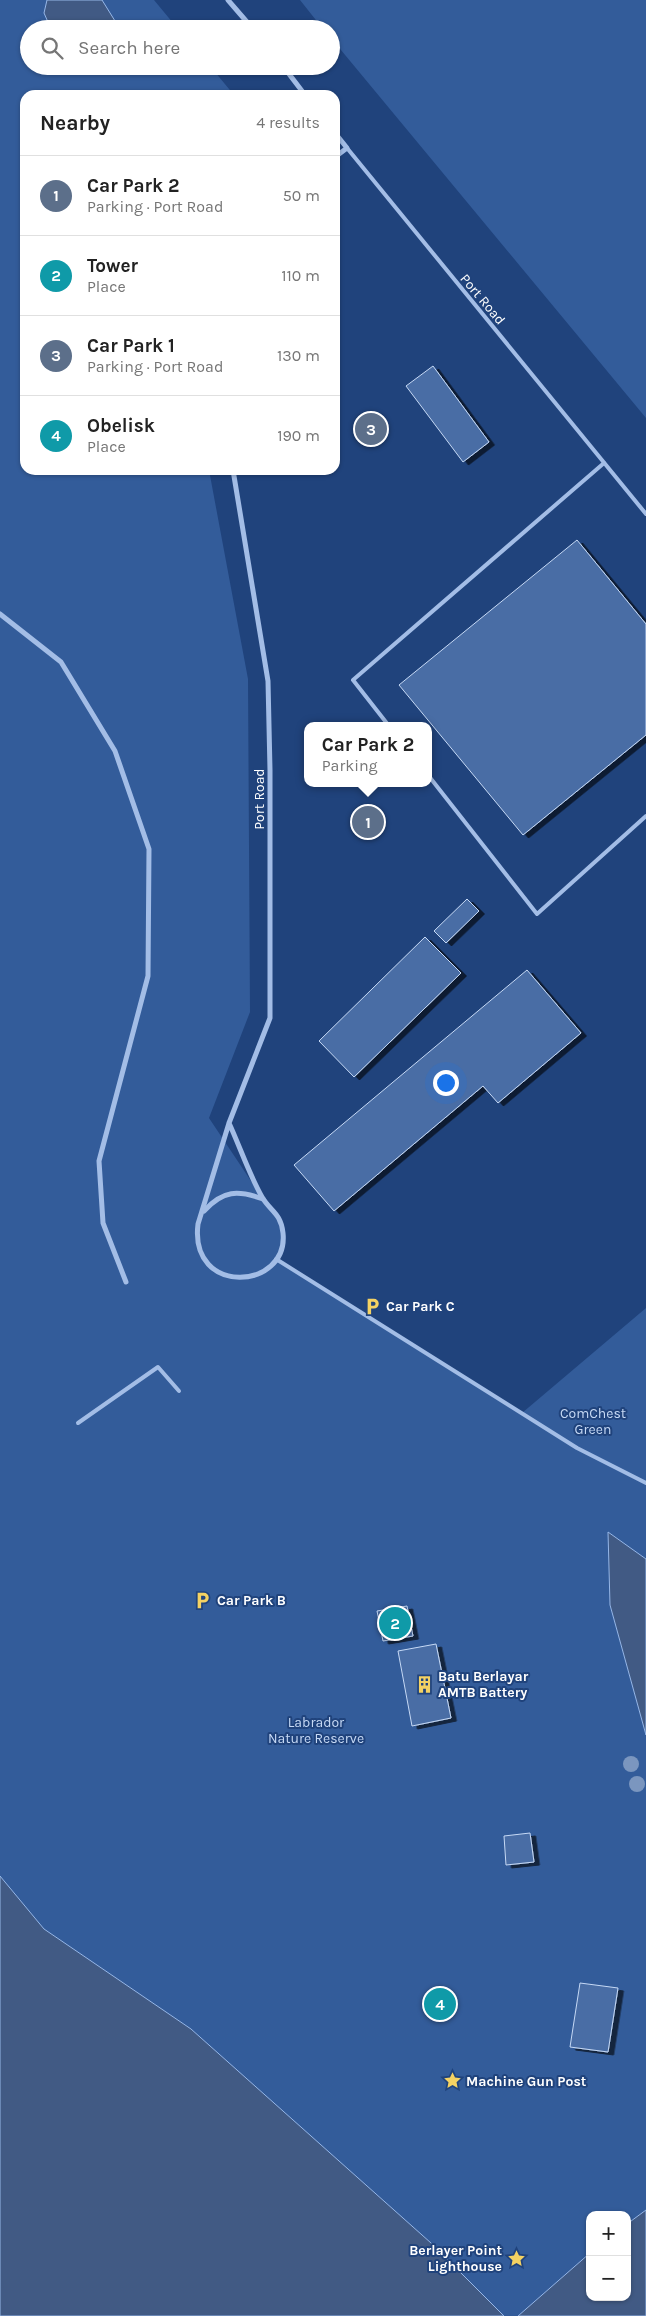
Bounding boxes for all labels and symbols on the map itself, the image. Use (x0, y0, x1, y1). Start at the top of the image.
street label: Port Road (456, 270, 509, 328)
pin: 3 (355, 410, 387, 448)
street label: Port Road (251, 768, 268, 830)
pin: 1 (352, 803, 384, 841)
your location (433, 1070, 459, 1096)
parking icon: Car Park C (362, 1296, 382, 1316)
place label: Car Park C (386, 1298, 455, 1315)
park label: ComChest Green (560, 1405, 626, 1438)
parking icon: Car Park B (193, 1590, 213, 1610)
place label: Car Park B (217, 1592, 286, 1609)
pin: 2 (379, 1604, 411, 1642)
place label: Batu Berlayar AMTB Battery (438, 1668, 529, 1701)
building icon: Batu Berlayar AMTB Battery (414, 1674, 434, 1694)
park label: Labrador Nature Reserve (268, 1714, 364, 1747)
pin: 4 (424, 1985, 456, 2023)
place icon: Machine Gun Post (442, 2071, 462, 2091)
place label: Machine Gun Post (466, 2073, 587, 2090)
place label: Berlayer Point Lighthouse (409, 2242, 502, 2275)
place icon: Berlayer Point Lighthouse (506, 2248, 526, 2268)

